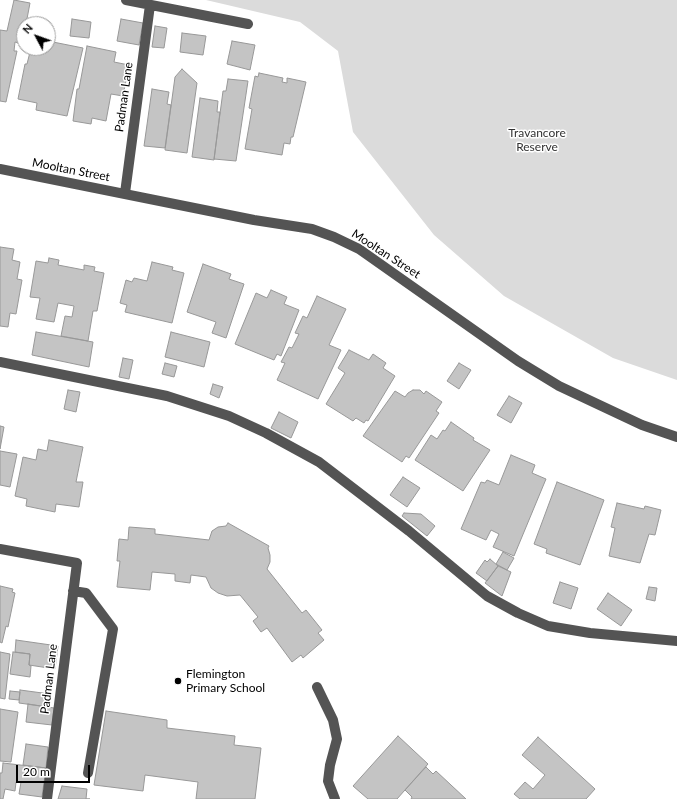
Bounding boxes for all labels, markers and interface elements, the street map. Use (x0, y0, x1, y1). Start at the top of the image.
north arrow (16, 16, 56, 56)
text: N (20, 21, 35, 36)
street label: Padman Lane (112, 61, 136, 133)
park label: Travancore Reserve (508, 126, 566, 154)
street label: Mooltan Street (31, 155, 111, 185)
street label: Mooltan Street (349, 226, 423, 282)
street label: Padman Lane (38, 643, 60, 715)
place label: Flemington Primary School (186, 667, 265, 695)
marker: Flemington Primary School (173, 676, 183, 686)
scale bar (18, 757, 92, 783)
text: 20 m (23, 764, 50, 779)

